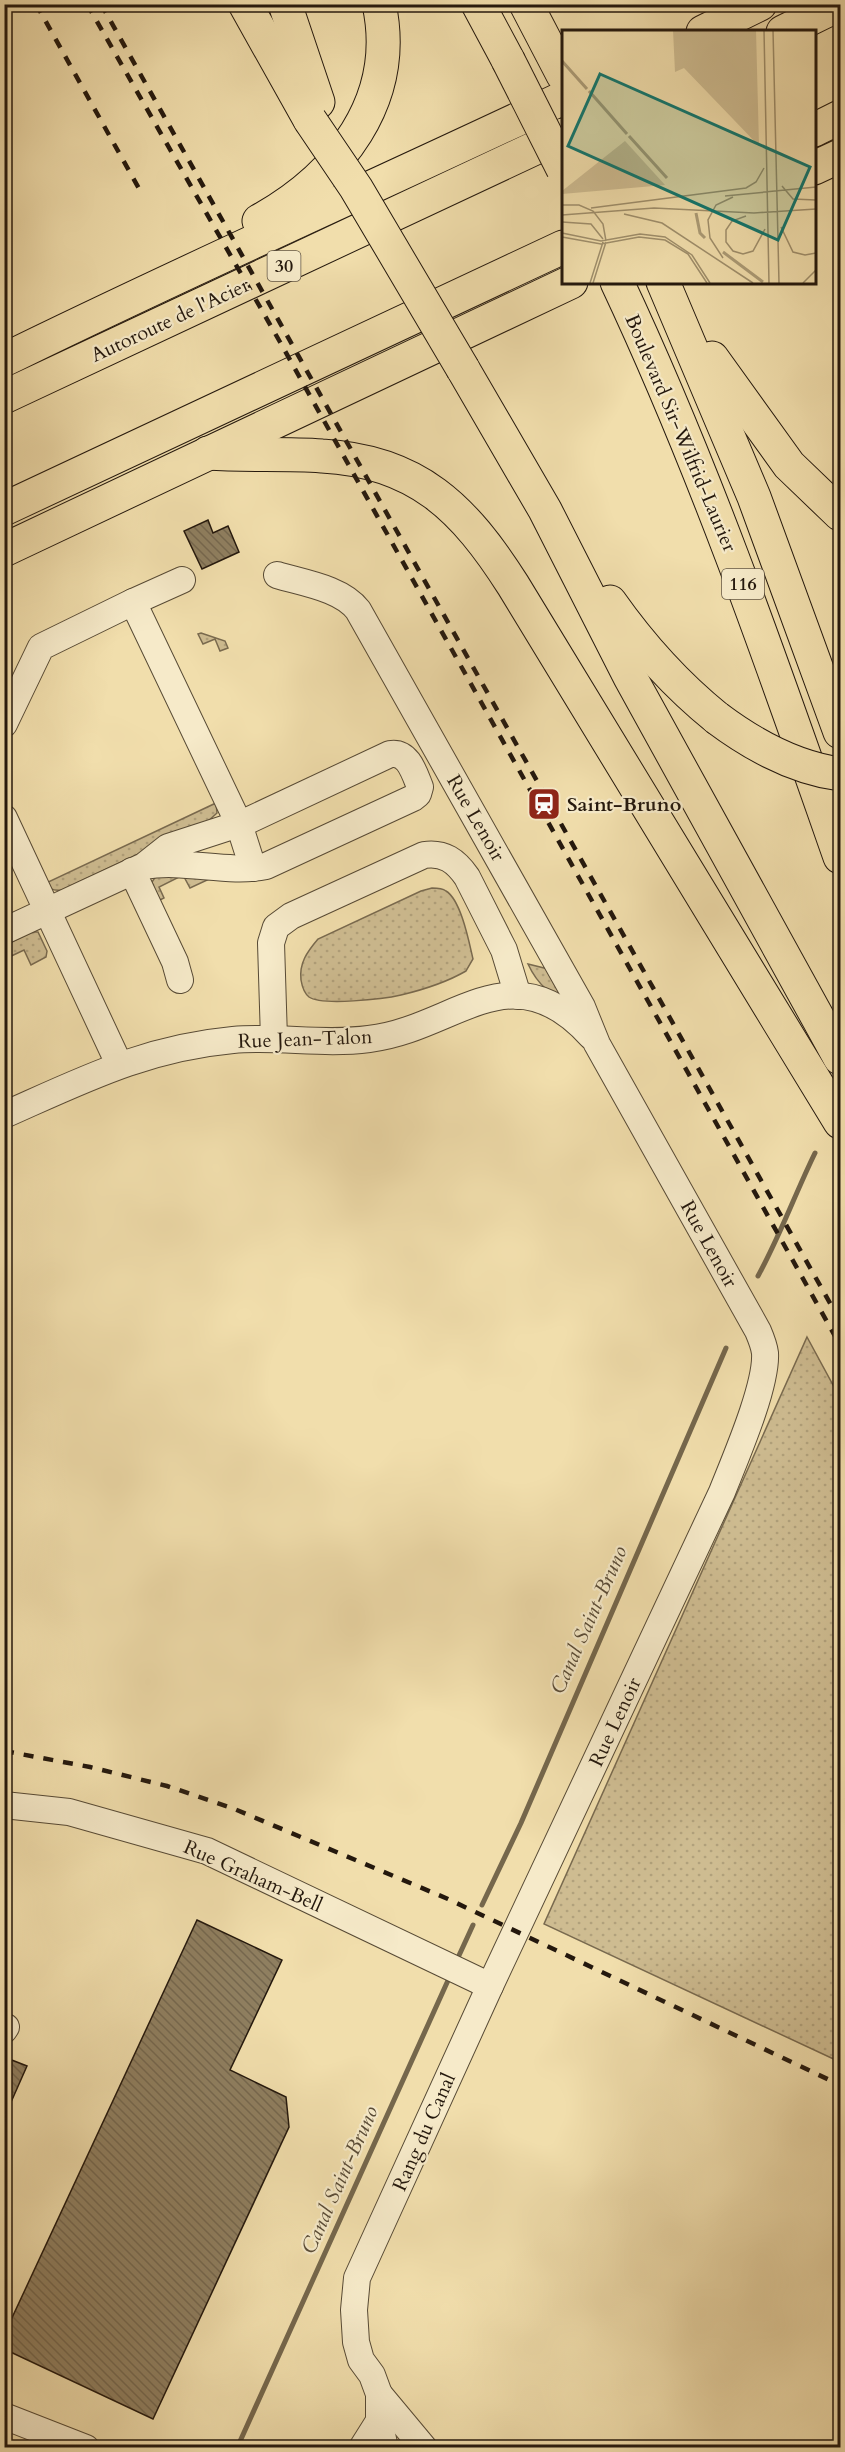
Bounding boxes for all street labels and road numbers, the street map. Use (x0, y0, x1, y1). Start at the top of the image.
road number: 30 (268, 251, 300, 281)
street label: Autoroute de l'Acier (86, 271, 254, 369)
street label: Boulevard Sir-Wilfrid-Laurier (619, 310, 744, 557)
road number: 116 (722, 569, 764, 599)
street label: Rue Lenoir (440, 770, 512, 867)
street label: Rue Jean-Talon (237, 1023, 373, 1055)
street label: Rue Lenoir (674, 1196, 744, 1293)
street label: Rue Lenoir (583, 1672, 648, 1771)
street label: Rue Graham-Bell (179, 1833, 327, 1919)
street label: Rang du Canal (386, 2069, 462, 2195)

